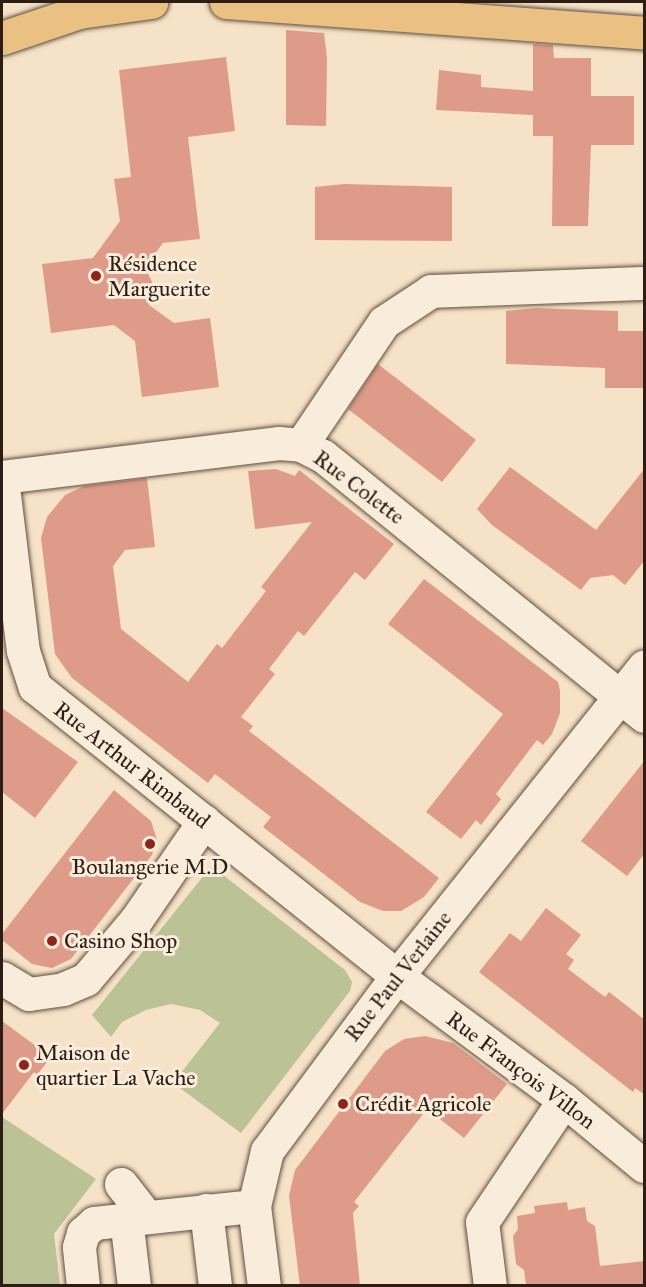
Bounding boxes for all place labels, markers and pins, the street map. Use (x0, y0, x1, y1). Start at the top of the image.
place label: Résidence Marguerite (108, 250, 211, 302)
marker: Résidence Marguerite (89, 269, 103, 283)
marker: Boulangerie M.D (143, 837, 157, 851)
place label: Boulangerie M.D (72, 854, 228, 880)
place label: Casino Shop (64, 928, 177, 954)
marker: Casino Shop (45, 934, 59, 948)
place label: Maison de quartier La Vache (36, 1039, 195, 1090)
marker: Maison de quartier La Vache (17, 1058, 31, 1072)
place label: Crédit Agricole (355, 1091, 492, 1117)
marker: Crédit Agricole (336, 1097, 350, 1111)

